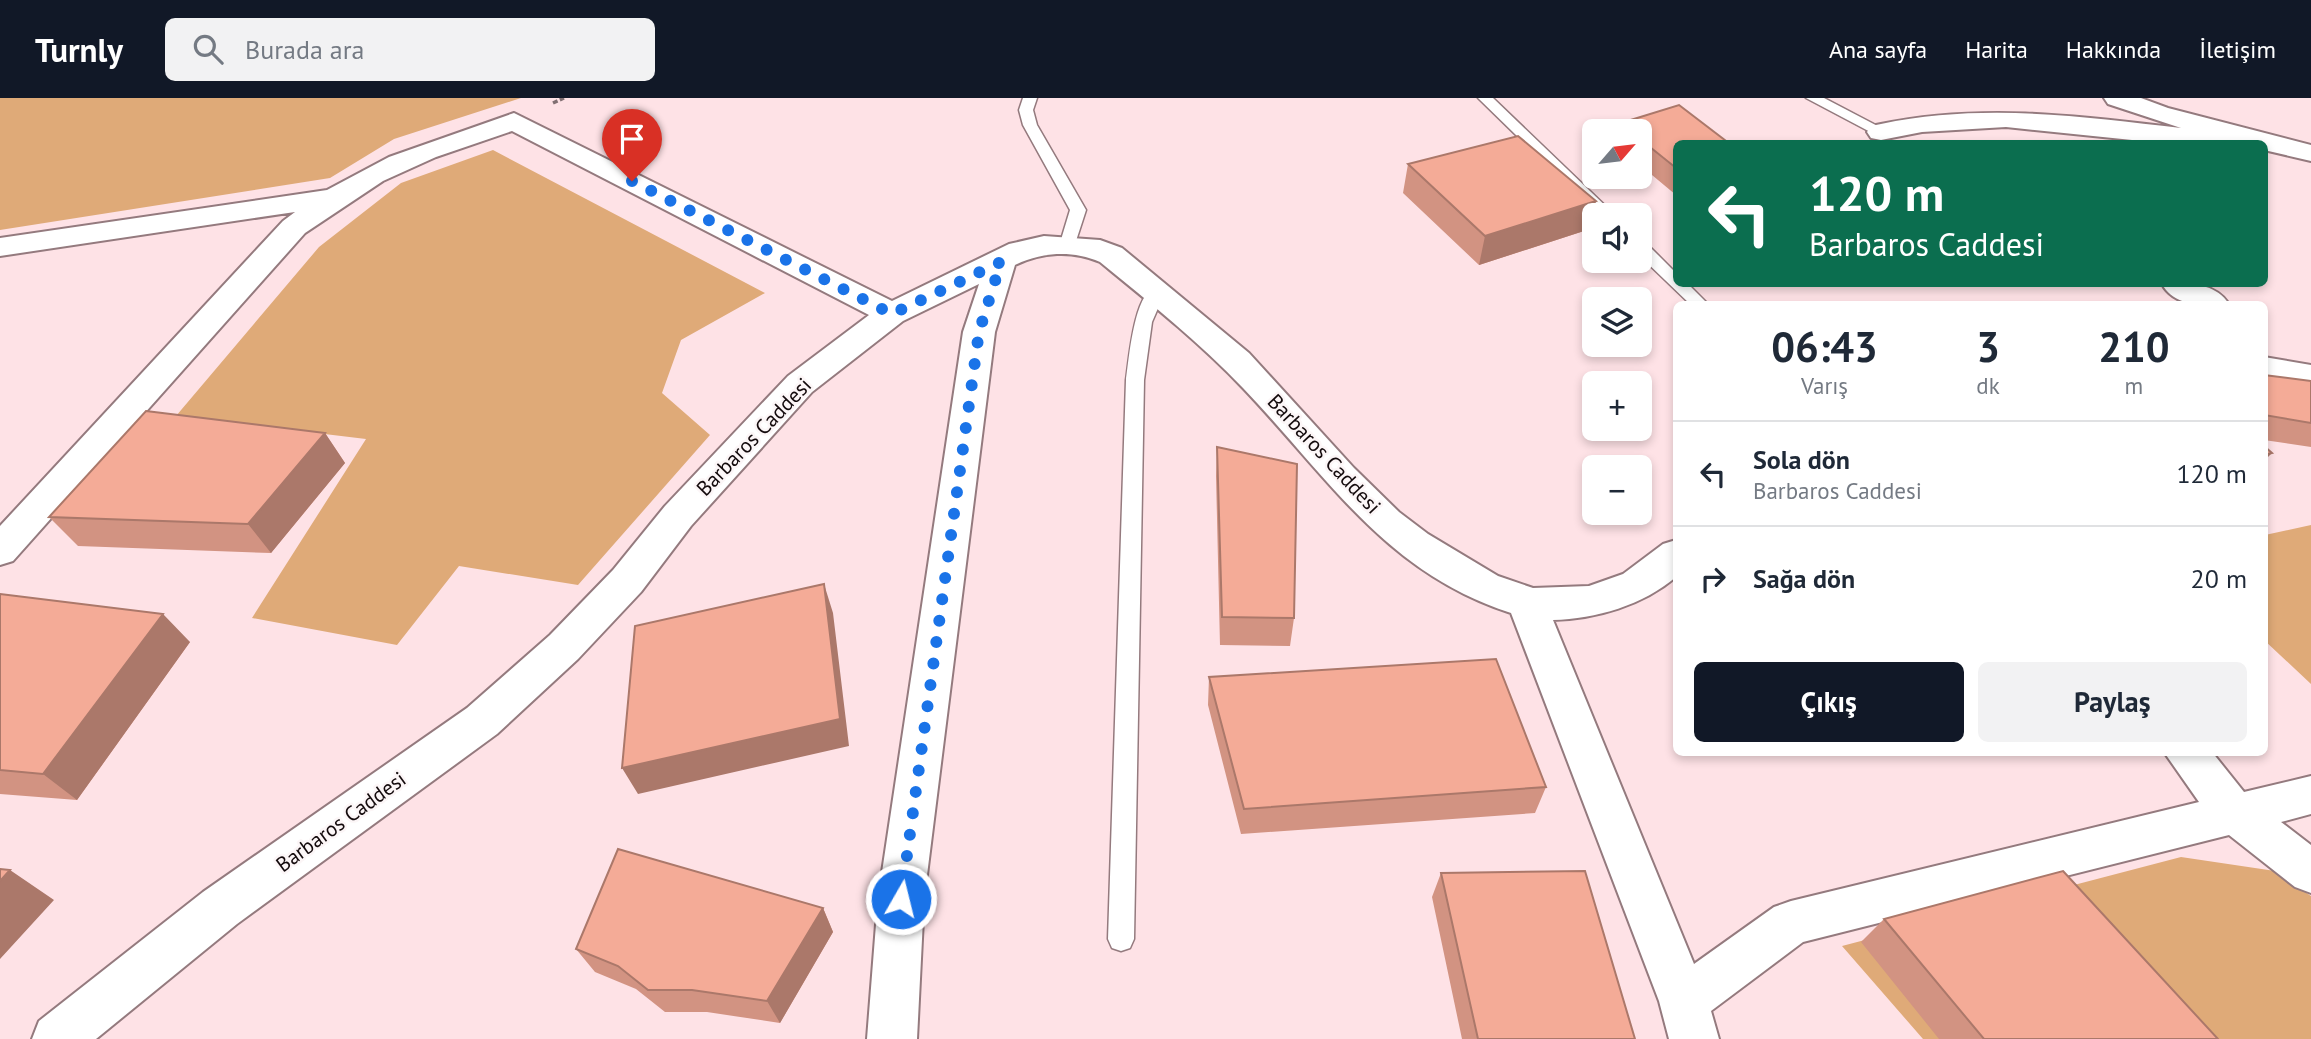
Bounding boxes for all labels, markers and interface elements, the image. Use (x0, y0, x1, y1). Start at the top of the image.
search box (165, 18, 655, 81)
text: Turnly (35, 28, 123, 71)
icon: search (189, 30, 227, 68)
text: Burada ara (245, 33, 364, 66)
text: Ana sayfa (1829, 34, 1927, 65)
text: Harita (1965, 34, 2028, 65)
text: Hakkında (2066, 34, 2161, 65)
text: İletişim (2199, 34, 2276, 65)
pin (602, 109, 662, 181)
north arrow (1582, 119, 1652, 189)
map controls (1582, 119, 1652, 525)
icon: arrive (613, 120, 651, 158)
text: 120 m (1809, 161, 1944, 225)
icon: left (1694, 168, 1785, 259)
button: sound (1582, 203, 1652, 273)
text: Barbaros Caddesi (1809, 223, 2044, 265)
button: layers (1582, 287, 1652, 357)
text: 06:43 (1771, 319, 1878, 374)
text: 3 (1976, 319, 2000, 374)
text: 210 (2098, 319, 2170, 374)
button: + (1582, 371, 1652, 441)
text: Varış (1801, 371, 1848, 400)
text: dk (1976, 371, 2000, 400)
text: m (2125, 371, 2143, 400)
street label: Barbaros Caddesi (690, 372, 817, 501)
street label: Barbaros Caddesi (1262, 388, 1387, 519)
text: Sola dön (1753, 443, 1850, 476)
button: − (1582, 455, 1652, 525)
icon: left (1694, 455, 1732, 493)
text: 120 m (2176, 457, 2247, 490)
text: Barbaros Caddesi (1753, 476, 1922, 505)
icon: right (1694, 560, 1732, 598)
text: Sağa dön (1753, 562, 1855, 595)
text: 20 m (2191, 562, 2247, 595)
button: Çıkış (1694, 662, 1964, 742)
button: Paylaş (1978, 662, 2247, 742)
street label: Barbaros Caddesi (270, 765, 411, 878)
position arrow (864, 862, 938, 936)

